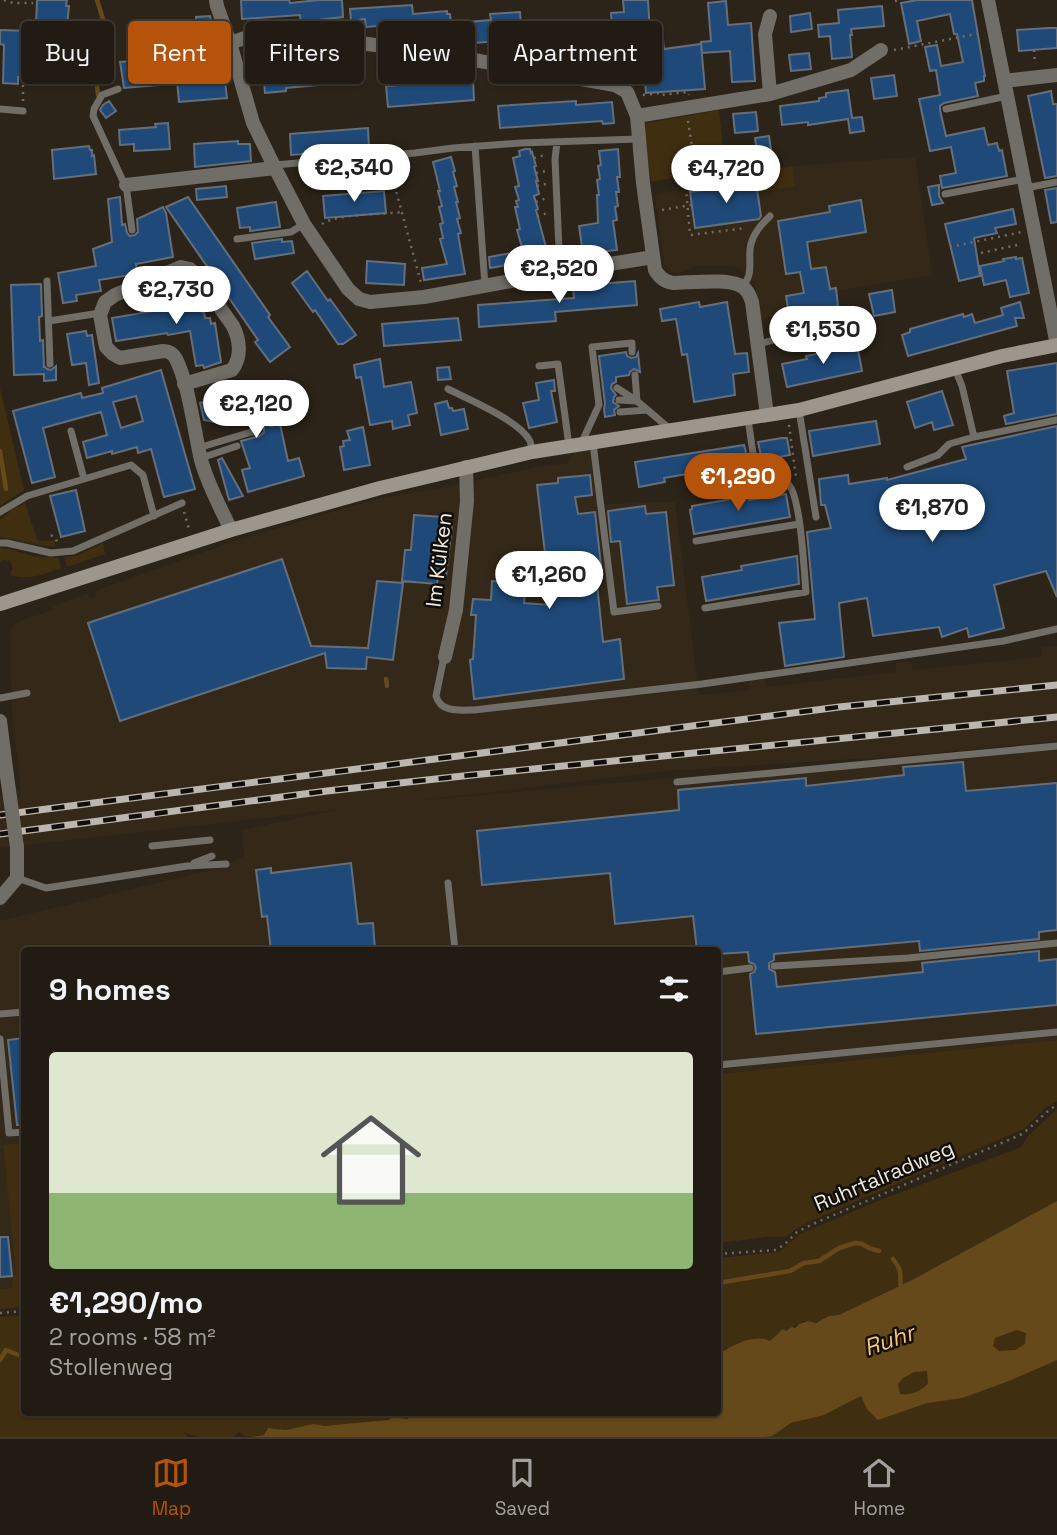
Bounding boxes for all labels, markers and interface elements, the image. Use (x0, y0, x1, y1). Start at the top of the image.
chip: Buy (21, 21, 114, 84)
chip: Rent (128, 21, 231, 84)
chip: Filters (245, 21, 364, 84)
chip: New (378, 21, 475, 84)
chip: Apartment (489, 21, 662, 84)
pin: €2,340 (297, 144, 411, 204)
pin: €4,720 (669, 146, 783, 205)
text: €2,340 (314, 152, 394, 182)
text: €4,720 (687, 153, 765, 183)
pin: €2,520 (502, 246, 616, 305)
text: €2,520 (520, 253, 598, 283)
pin: €2,730 (119, 266, 233, 326)
text: €2,730 (138, 274, 214, 304)
pin: €1,530 (766, 306, 880, 366)
text: €1,530 (785, 314, 861, 344)
pin: €2,120 (199, 380, 313, 440)
text: €2,120 (219, 388, 293, 418)
pin: €1,290 (681, 454, 795, 513)
text: €1,290 (700, 461, 776, 491)
pin: €1,870 (875, 484, 989, 544)
text: €1,870 (895, 492, 969, 522)
street label: Im Külken (419, 511, 458, 609)
pin: €1,260 (492, 552, 606, 611)
text: €1,260 (511, 559, 587, 589)
text: 9 homes (49, 970, 171, 1009)
icon: filters (655, 970, 693, 1008)
icon: home (308, 1097, 434, 1223)
street label: Ruhrtalradweg (810, 1134, 958, 1217)
text: €1,290/mo (49, 1283, 203, 1322)
water label: Ruhr (860, 1317, 920, 1363)
text: 2 rooms · 58 m² (49, 1322, 216, 1352)
text: Stollenweg (49, 1352, 173, 1382)
tab: Map (152, 1454, 191, 1521)
tab: Saved (495, 1454, 550, 1521)
tab: Home (853, 1454, 905, 1521)

